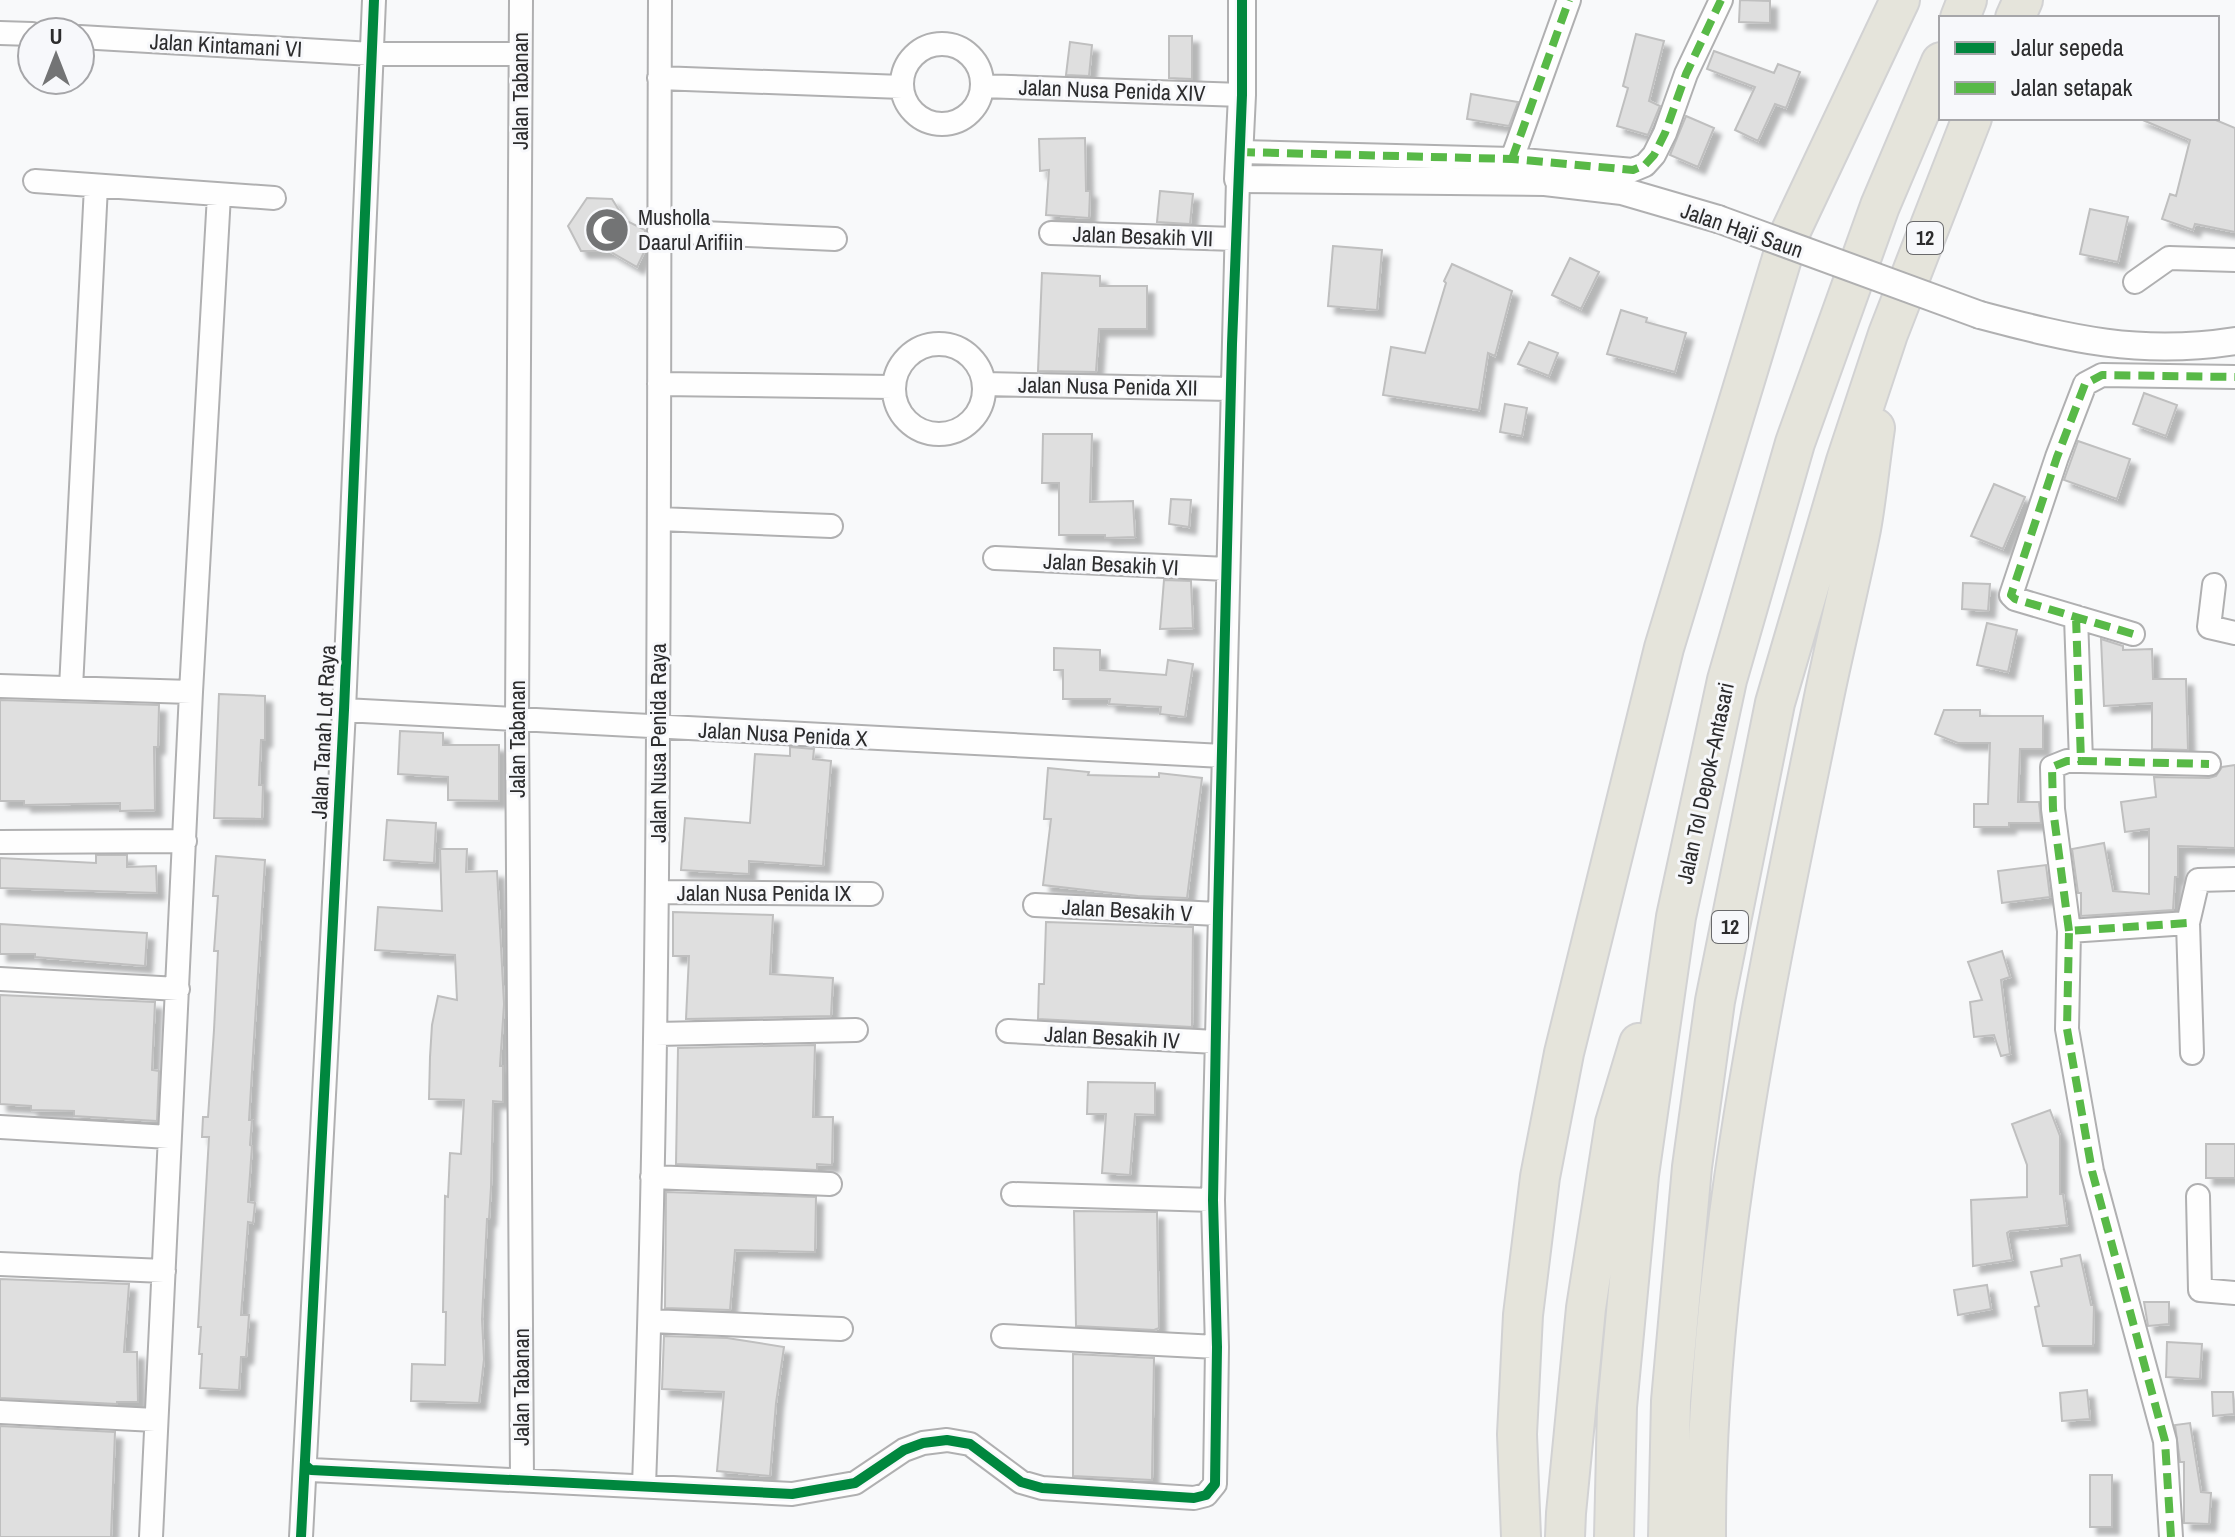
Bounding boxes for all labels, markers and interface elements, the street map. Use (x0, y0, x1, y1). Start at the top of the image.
north arrow (16, 16, 96, 96)
legend (1939, 16, 2219, 120)
text: U (49, 21, 63, 51)
street label: Jalan Kintamani VI (149, 26, 303, 64)
text: Jalur sepeda (2011, 31, 2124, 63)
street label: Jalan Tabanan (505, 32, 535, 150)
text: Jalan setapak (2011, 71, 2133, 103)
street label: Jalan Nusa Penida XIV (1018, 72, 1206, 108)
street label: Jalan Haji Saun (1677, 195, 1807, 265)
place label: Musholla Daarul Arifiin (638, 202, 743, 257)
mosque icon: Musholla Daarul Arifiin (583, 206, 631, 254)
street label: Jalan Besakih VII (1072, 219, 1214, 253)
road number: 12 (1907, 222, 1943, 254)
street label: Jalan Nusa Penida XII (1018, 369, 1198, 403)
street label: Jalan Besakih VI (1043, 545, 1179, 583)
street label: Jalan Nusa Penida Raya (643, 643, 673, 843)
street label: Jalan Tanah Lot Raya (303, 644, 343, 820)
street label: Jalan Tol Depok–Antasari (1669, 679, 1741, 887)
street label: Jalan Tabanan (502, 680, 532, 798)
street label: Jalan Nusa Penida X (698, 715, 868, 753)
street label: Jalan Nusa Penida IX (677, 878, 851, 908)
street label: Jalan Besakih V (1061, 892, 1193, 928)
road number: 12 (1712, 911, 1748, 943)
street label: Jalan Besakih IV (1044, 1018, 1180, 1056)
street label: Jalan Tabanan (506, 1328, 536, 1446)

